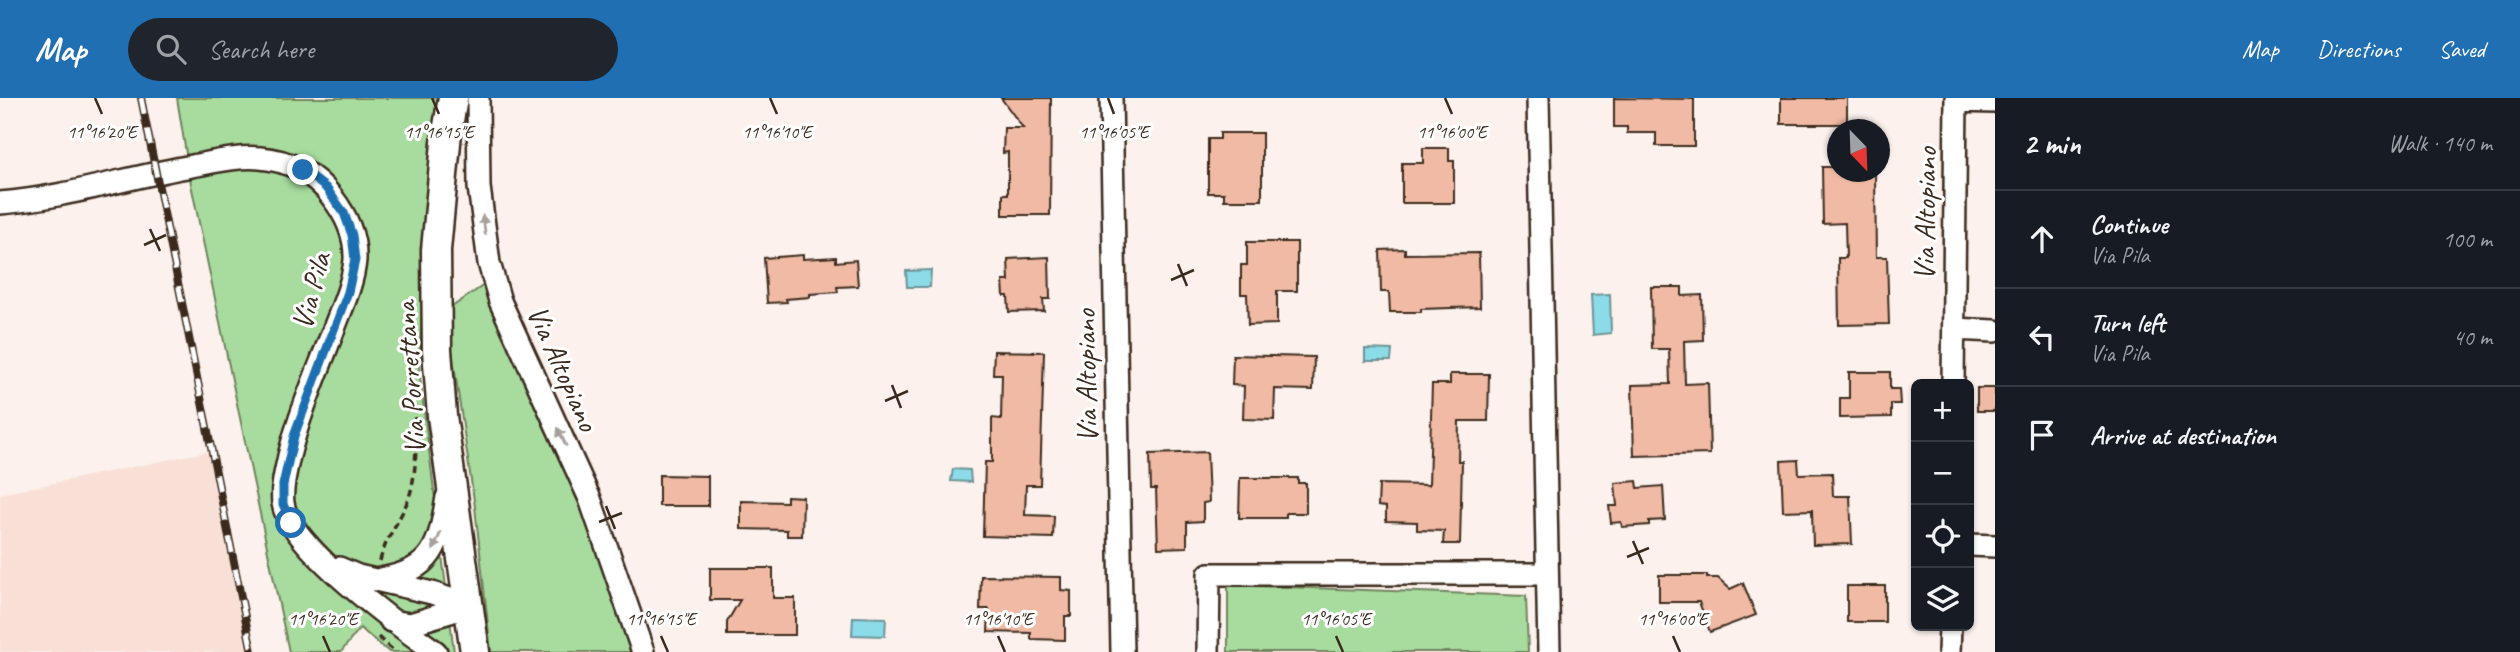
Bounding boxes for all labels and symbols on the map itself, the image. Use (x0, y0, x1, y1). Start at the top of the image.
north arrow (1827, 119, 1890, 182)
text: 11°16'20"E (67, 121, 139, 143)
text: 11°16'15"E (404, 121, 476, 143)
text: 11°16'10"E (742, 121, 814, 143)
text: 11°16'05"E (1079, 121, 1151, 143)
text: 11°16'00"E (1417, 121, 1489, 143)
street label: Via Altopiano (1905, 146, 1945, 281)
route end (287, 154, 318, 185)
one-way arrow (478, 214, 489, 236)
street label: Via Pila (283, 247, 340, 333)
street label: Via Porrettana (386, 298, 434, 456)
street label: Via Altopiano (519, 299, 608, 438)
street label: Via Altopiano (1066, 308, 1106, 443)
one-way arrow (556, 427, 567, 447)
route start (275, 507, 306, 538)
one-way arrow (431, 531, 443, 551)
text: 11°16'20"E (288, 608, 360, 630)
text: 11°16'15"E (626, 608, 698, 630)
text: 11°16'10"E (963, 608, 1035, 630)
text: 11°16'05"E (1301, 608, 1373, 630)
text: 11°16'00"E (1638, 608, 1710, 630)

